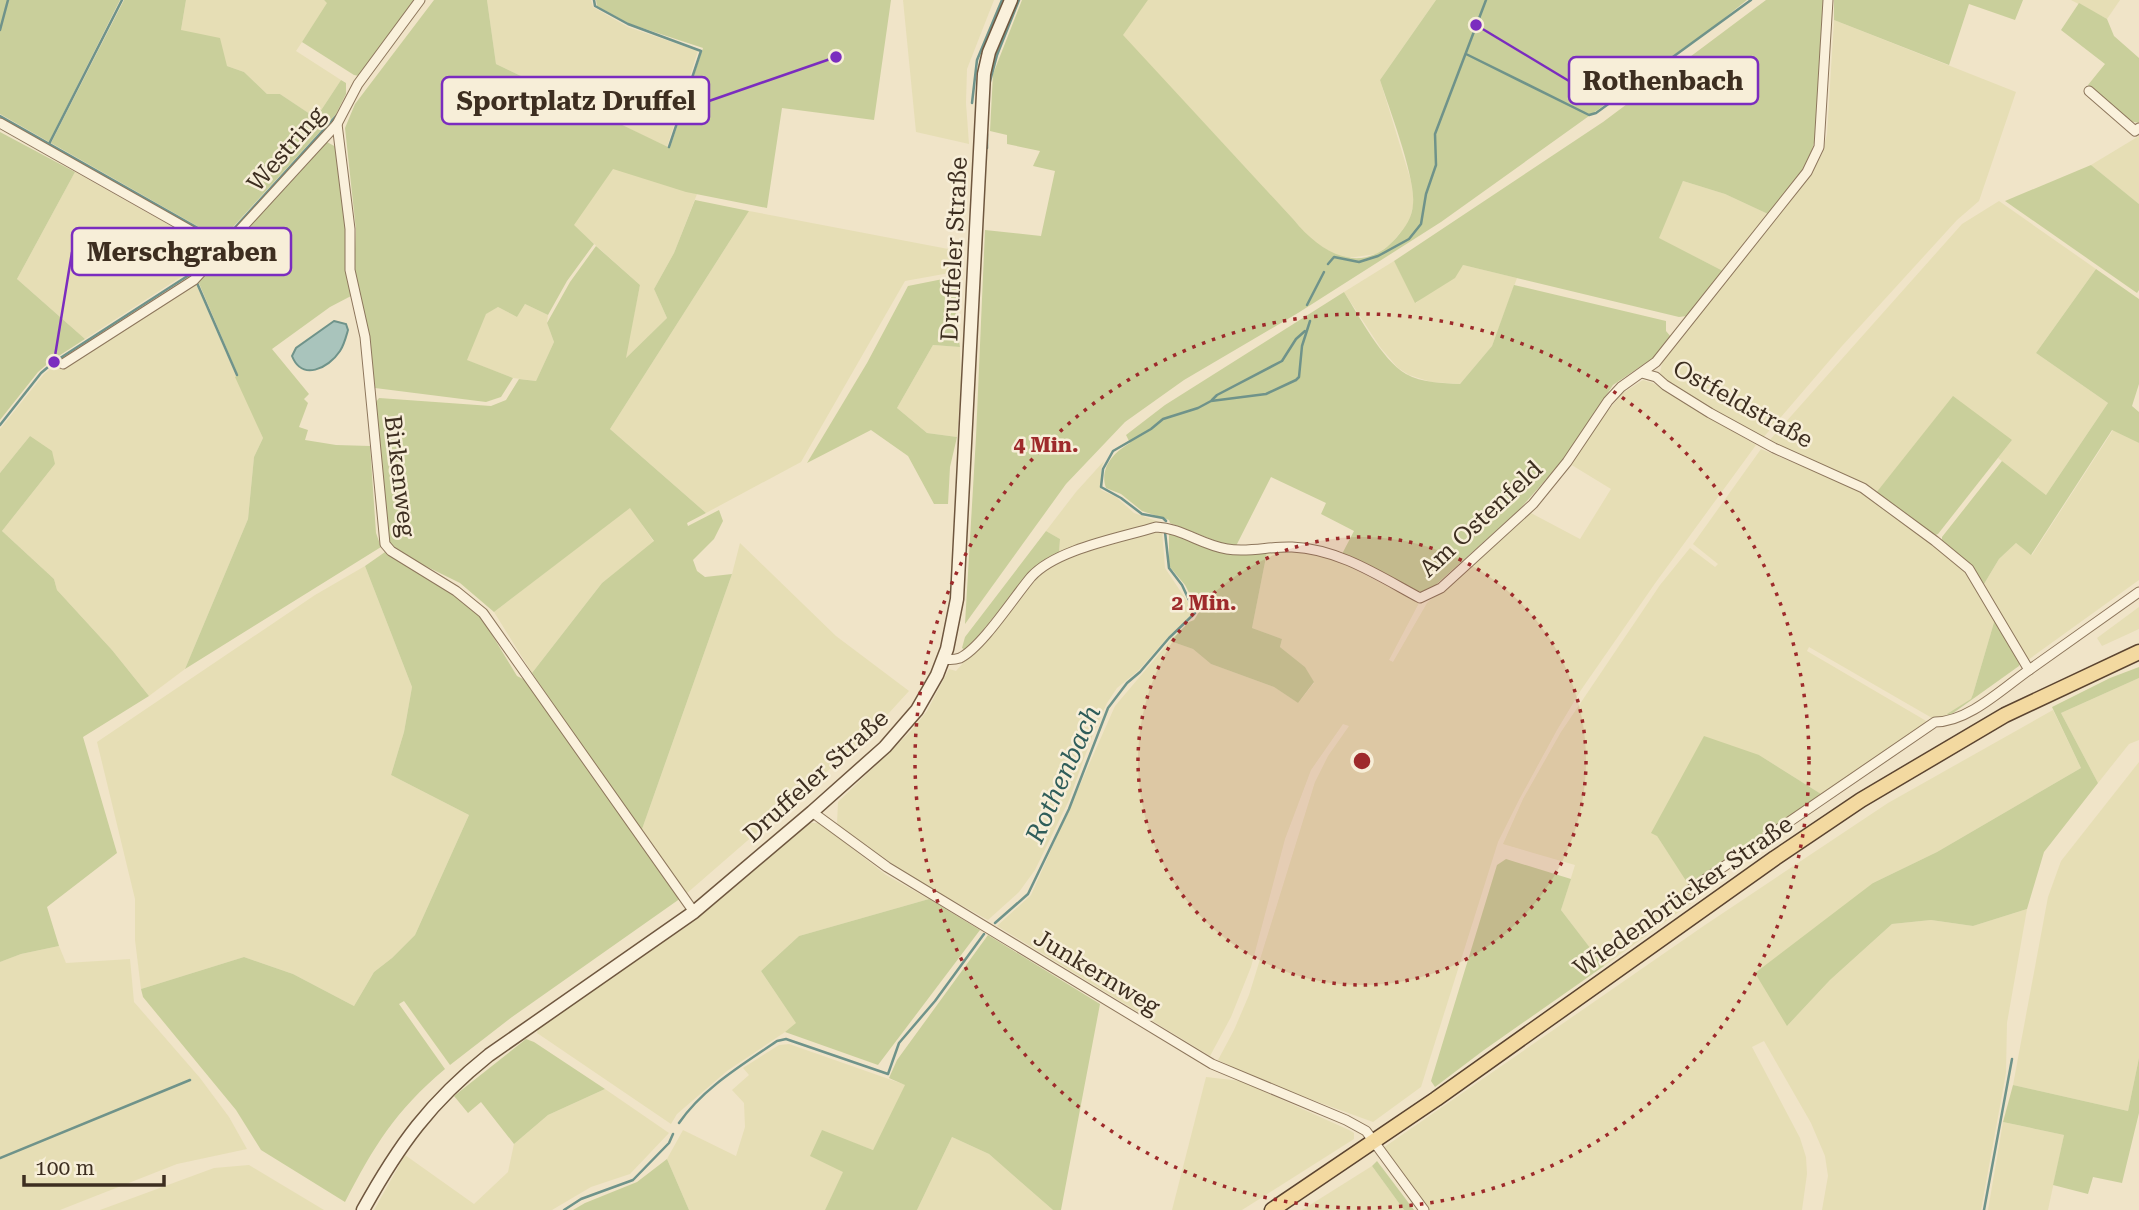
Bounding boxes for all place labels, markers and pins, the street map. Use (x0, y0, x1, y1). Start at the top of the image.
callout: Rothenbach (1569, 57, 1758, 104)
callout: Sportplatz Druffel (442, 77, 709, 124)
callout: Merschgraben (72, 228, 291, 275)
centre of rings (1350, 749, 1374, 773)

